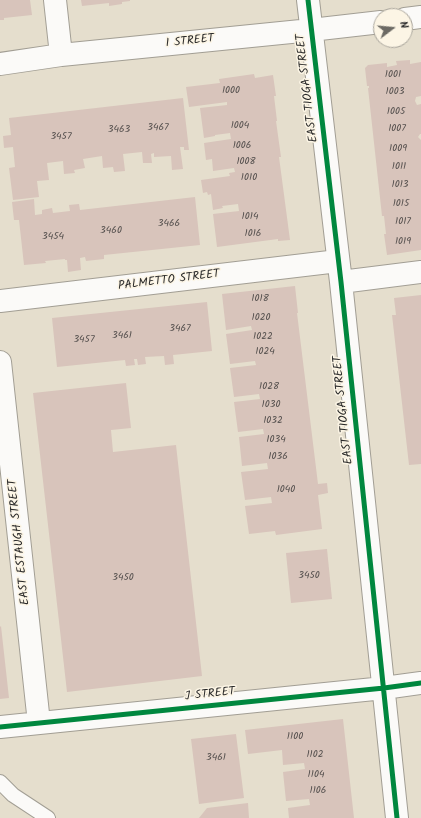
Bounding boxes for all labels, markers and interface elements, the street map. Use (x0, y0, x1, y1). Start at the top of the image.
north arrow (373, 8, 413, 48)
text: N (394, 19, 413, 31)
street label: I STREET (165, 32, 215, 52)
street label: EAST TIOGA STREET (294, 33, 322, 143)
house number: 1001 (385, 69, 401, 81)
house number: 1000 (222, 85, 240, 97)
house number: 1003 (386, 86, 404, 98)
house number: 1005 (387, 106, 405, 118)
house number: 1004 (231, 120, 249, 132)
house number: 3467 (147, 122, 169, 134)
house number: 1007 (388, 123, 406, 135)
house number: 3463 (108, 124, 130, 136)
house number: 3457 (50, 131, 72, 143)
house number: 1006 (233, 140, 251, 152)
house number: 1009 (389, 143, 407, 155)
house number: 1008 (236, 156, 256, 168)
house number: 1011 (392, 161, 406, 173)
house number: 1010 (241, 172, 257, 184)
house number: 1013 (392, 179, 408, 191)
house number: 1015 (393, 198, 409, 210)
house number: 1014 (242, 211, 258, 223)
house number: 1017 (395, 216, 411, 228)
house number: 3466 (158, 218, 180, 230)
house number: 3460 (100, 225, 122, 237)
house number: 1016 (245, 228, 261, 240)
house number: 3454 (42, 231, 64, 243)
house number: 1019 (395, 236, 411, 248)
street label: PALMETTO STREET (117, 268, 221, 294)
house number: 1018 (251, 293, 269, 305)
house number: 1020 (252, 312, 270, 324)
house number: 3467 (169, 323, 191, 335)
house number: 3461 (112, 330, 132, 342)
house number: 1022 (253, 331, 273, 343)
house number: 3457 (73, 334, 95, 346)
house number: 1024 (255, 346, 275, 358)
street label: EAST TIOGA STREET (331, 355, 357, 465)
house number: 1028 (259, 381, 279, 393)
house number: 1030 (262, 399, 280, 411)
house number: 1032 (263, 415, 283, 427)
house number: 1034 (266, 434, 286, 446)
house number: 1036 (268, 451, 288, 463)
street label: EAST ESTAUGH STREET (6, 478, 34, 606)
house number: 1040 (277, 484, 295, 496)
house number: 3450 (298, 570, 320, 582)
house number: 3450 (112, 572, 134, 584)
street label: J STREET (184, 685, 236, 705)
house number: 1100 (287, 731, 303, 743)
house number: 1102 (306, 749, 324, 761)
house number: 3461 (206, 752, 226, 764)
house number: 1104 (308, 769, 324, 781)
house number: 1106 (310, 785, 326, 797)

